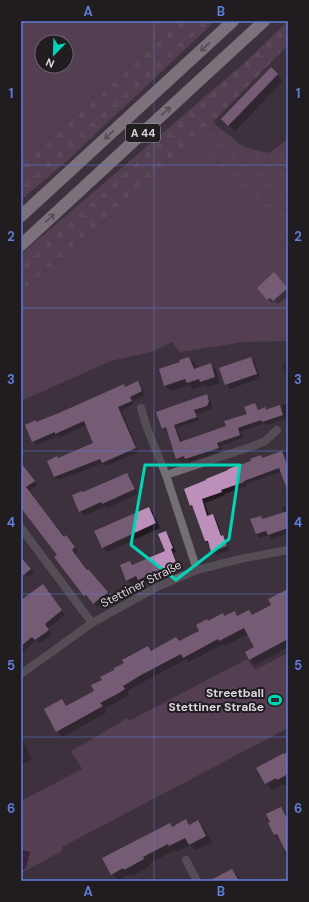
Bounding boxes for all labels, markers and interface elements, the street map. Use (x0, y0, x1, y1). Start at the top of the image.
text: A (83, 3, 93, 20)
text: B (217, 3, 225, 20)
north arrow (34, 34, 74, 74)
one-way arrow (199, 43, 210, 52)
text: N (44, 55, 57, 71)
text: 1 (9, 85, 13, 102)
text: 1 (296, 85, 300, 102)
one-way arrow (161, 107, 171, 116)
road number: A 44 (126, 124, 160, 142)
one-way arrow (104, 130, 114, 140)
one-way arrow (45, 214, 55, 223)
text: 2 (7, 228, 15, 245)
text: 2 (294, 228, 302, 245)
text: 3 (7, 371, 15, 388)
text: 3 (294, 371, 302, 388)
text: 4 (7, 514, 15, 531)
text: 4 (294, 514, 302, 531)
street label: Stettiner Straße (98, 557, 184, 611)
text: 5 (7, 657, 15, 674)
text: 5 (294, 657, 302, 674)
place label: Streetball Stettiner Straße (168, 685, 264, 715)
sports icon: Streetball Stettiner Straße (267, 692, 283, 708)
text: 6 (7, 800, 15, 817)
text: 6 (294, 800, 302, 817)
text: A (83, 883, 93, 900)
text: B (217, 883, 225, 900)

